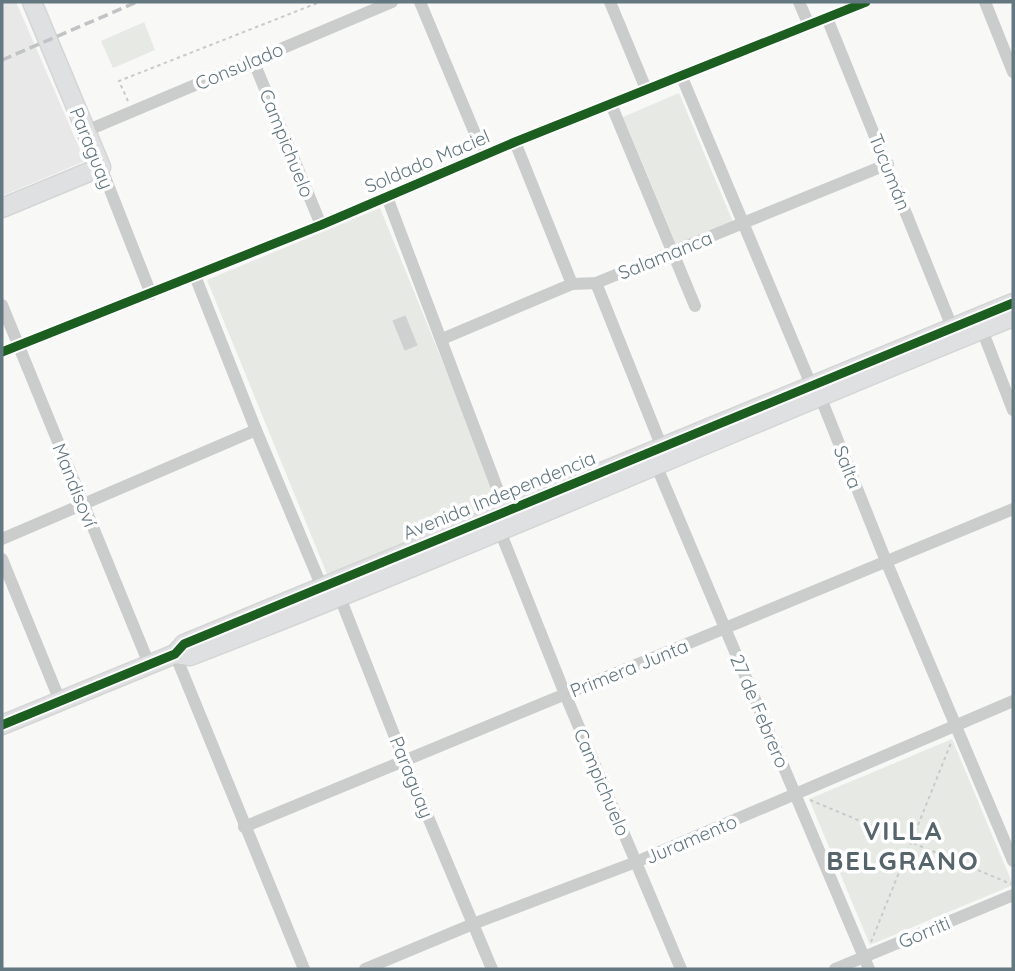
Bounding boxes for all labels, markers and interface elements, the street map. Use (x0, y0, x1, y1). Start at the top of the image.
street label: Consulado (191, 37, 287, 95)
street label: Campichuelo (254, 85, 320, 201)
street label: Paraguay (65, 104, 119, 192)
street label: Soldado Maciel (361, 124, 493, 198)
street label: Tucumán (864, 130, 916, 214)
street label: Salamanca (614, 225, 716, 285)
street label: Mandisoví (47, 440, 103, 531)
street label: Salta (829, 442, 867, 492)
street label: Avenida Independencia (399, 445, 599, 545)
street label: Primera Junta (566, 633, 692, 703)
street label: 27 de Febrero (725, 650, 795, 772)
street label: Campichuelo (569, 725, 635, 839)
street label: Paraguay (385, 733, 439, 821)
street label: Juramento (642, 809, 740, 869)
district label: VILLA BELGRANO (826, 814, 980, 877)
street label: Gorriti (895, 910, 953, 954)

